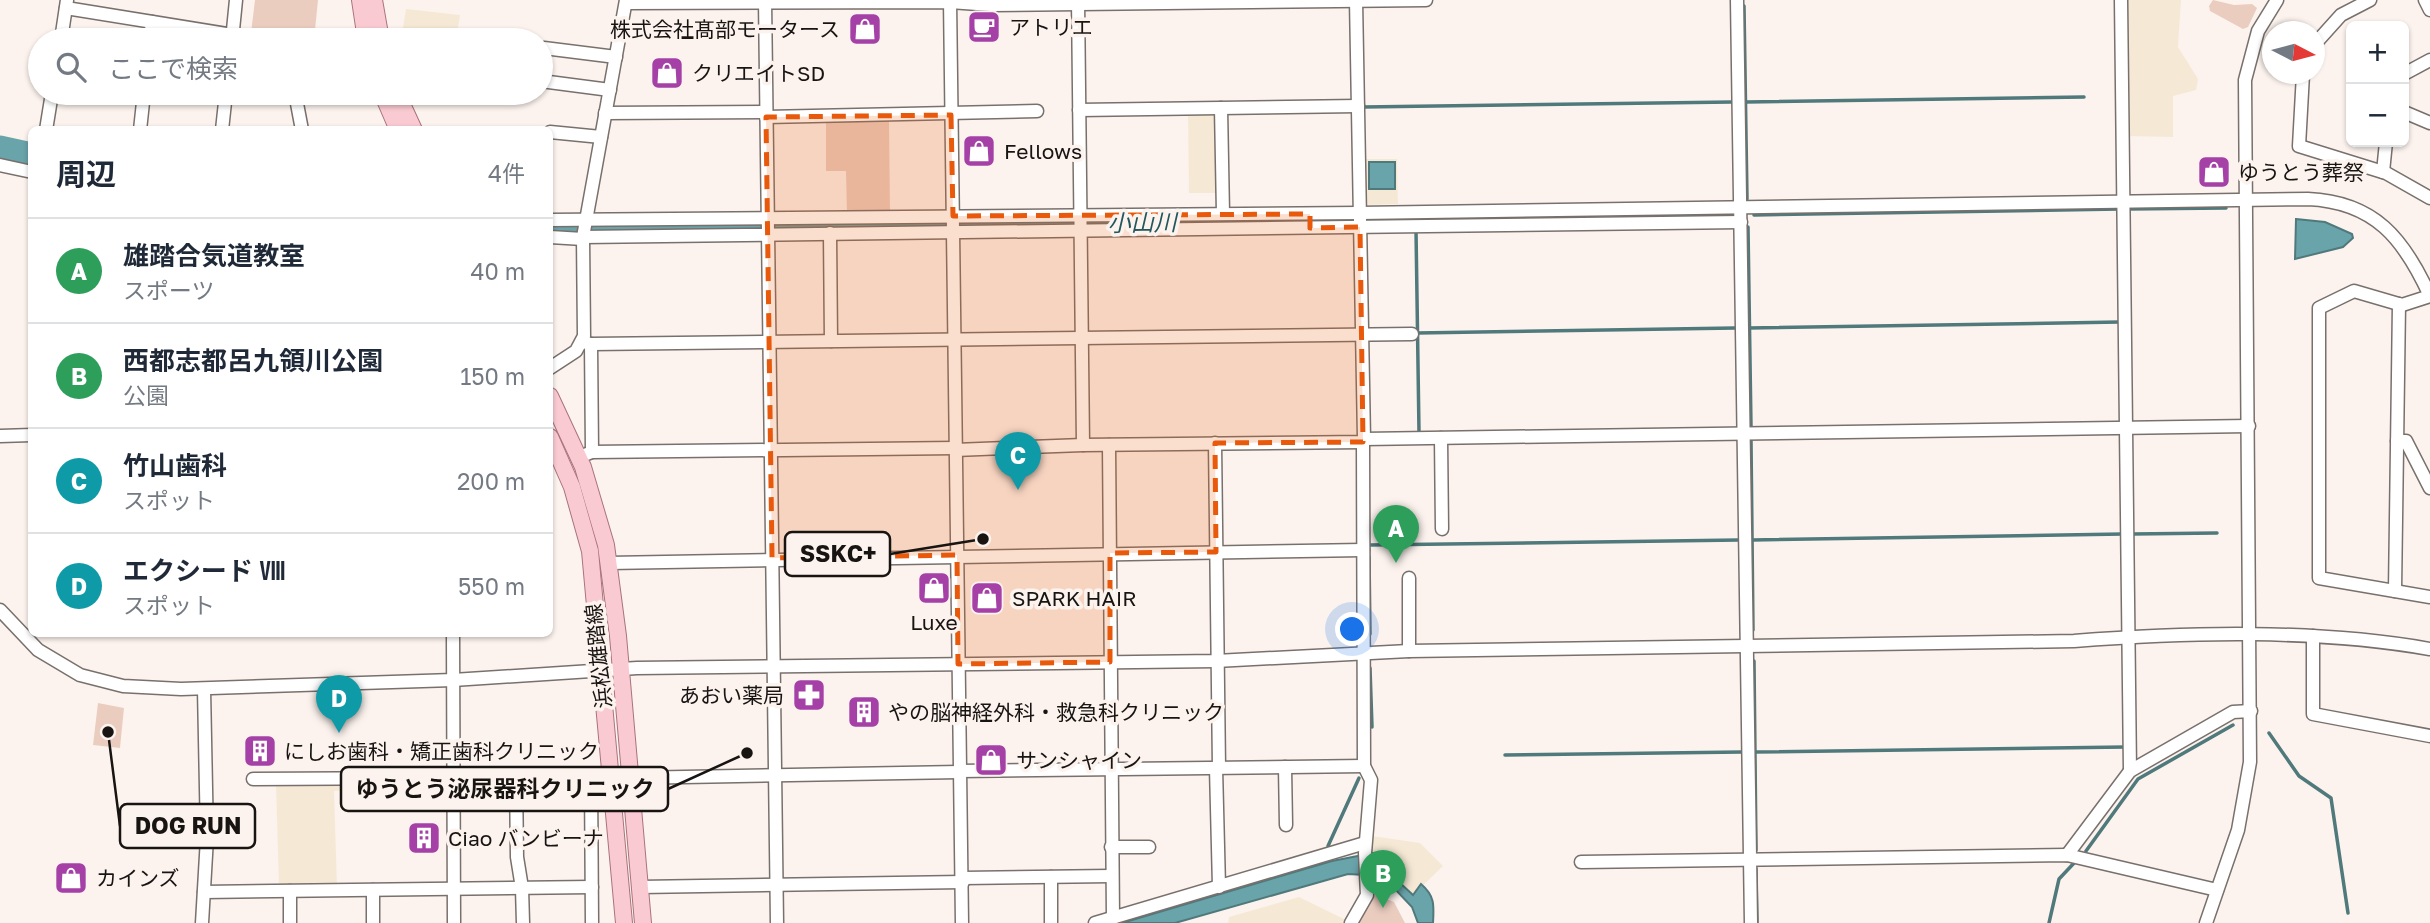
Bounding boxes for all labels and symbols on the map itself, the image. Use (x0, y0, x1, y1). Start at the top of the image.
cafe icon: アトリエ (965, 8, 1003, 46)
shop icon: 株式会社髙部モータース (846, 10, 884, 48)
place label: アトリエ (1009, 14, 1093, 40)
place label: 株式会社髙部モータース (610, 16, 840, 42)
north arrow (2262, 21, 2325, 84)
shop icon: クリエイトSD (648, 54, 686, 92)
place label: クリエイトSD (692, 60, 825, 86)
shop icon: Fellows (960, 132, 998, 170)
place label: Fellows (1004, 138, 1082, 164)
shop icon: ゆうとう葬祭 (2195, 153, 2233, 191)
place label: ゆうとう葬祭 (2238, 159, 2364, 185)
water label: 小山川 (1107, 207, 1180, 237)
pin: C (995, 432, 1041, 490)
pin: A (1373, 505, 1419, 563)
callout: SSKC+ (785, 532, 890, 576)
text: SSKC+ (800, 539, 876, 567)
shop icon: Luxe (915, 569, 953, 607)
shop icon: SPARK HAIR (968, 579, 1006, 617)
place label: SPARK HAIR (1012, 585, 1137, 611)
street label: 浜松雄踏線 (580, 602, 616, 710)
place label: Luxe (910, 609, 958, 635)
your location (1335, 612, 1369, 646)
pin: D (316, 675, 362, 733)
pharmacy icon: あおい薬局 (790, 676, 828, 714)
place label: あおい薬局 (679, 682, 784, 708)
building icon: やの脳神経外科・救急科クリニック (845, 693, 883, 731)
place label: やの脳神経外科・救急科クリニック (888, 699, 1224, 725)
building icon: にしお歯科・矯正歯科クリニック (241, 732, 279, 770)
place label: にしお歯科・矯正歯科クリニック (284, 738, 599, 764)
shop icon: サンシャイン (972, 741, 1010, 779)
place label: サンシャイン (1016, 747, 1142, 773)
callout: ゆうとう泌尿器科クリニック (341, 767, 668, 811)
text: ゆうとう泌尿器科クリニック (356, 774, 655, 802)
callout: DOG RUN (120, 804, 255, 848)
text: DOG RUN (135, 811, 241, 839)
building icon: Ciao バンビーナ (405, 819, 443, 857)
place label: Ciao バンビーナ (448, 825, 604, 851)
pin: B (1360, 850, 1406, 908)
shop icon: カインズ (52, 859, 90, 897)
place label: カインズ (96, 865, 180, 891)

